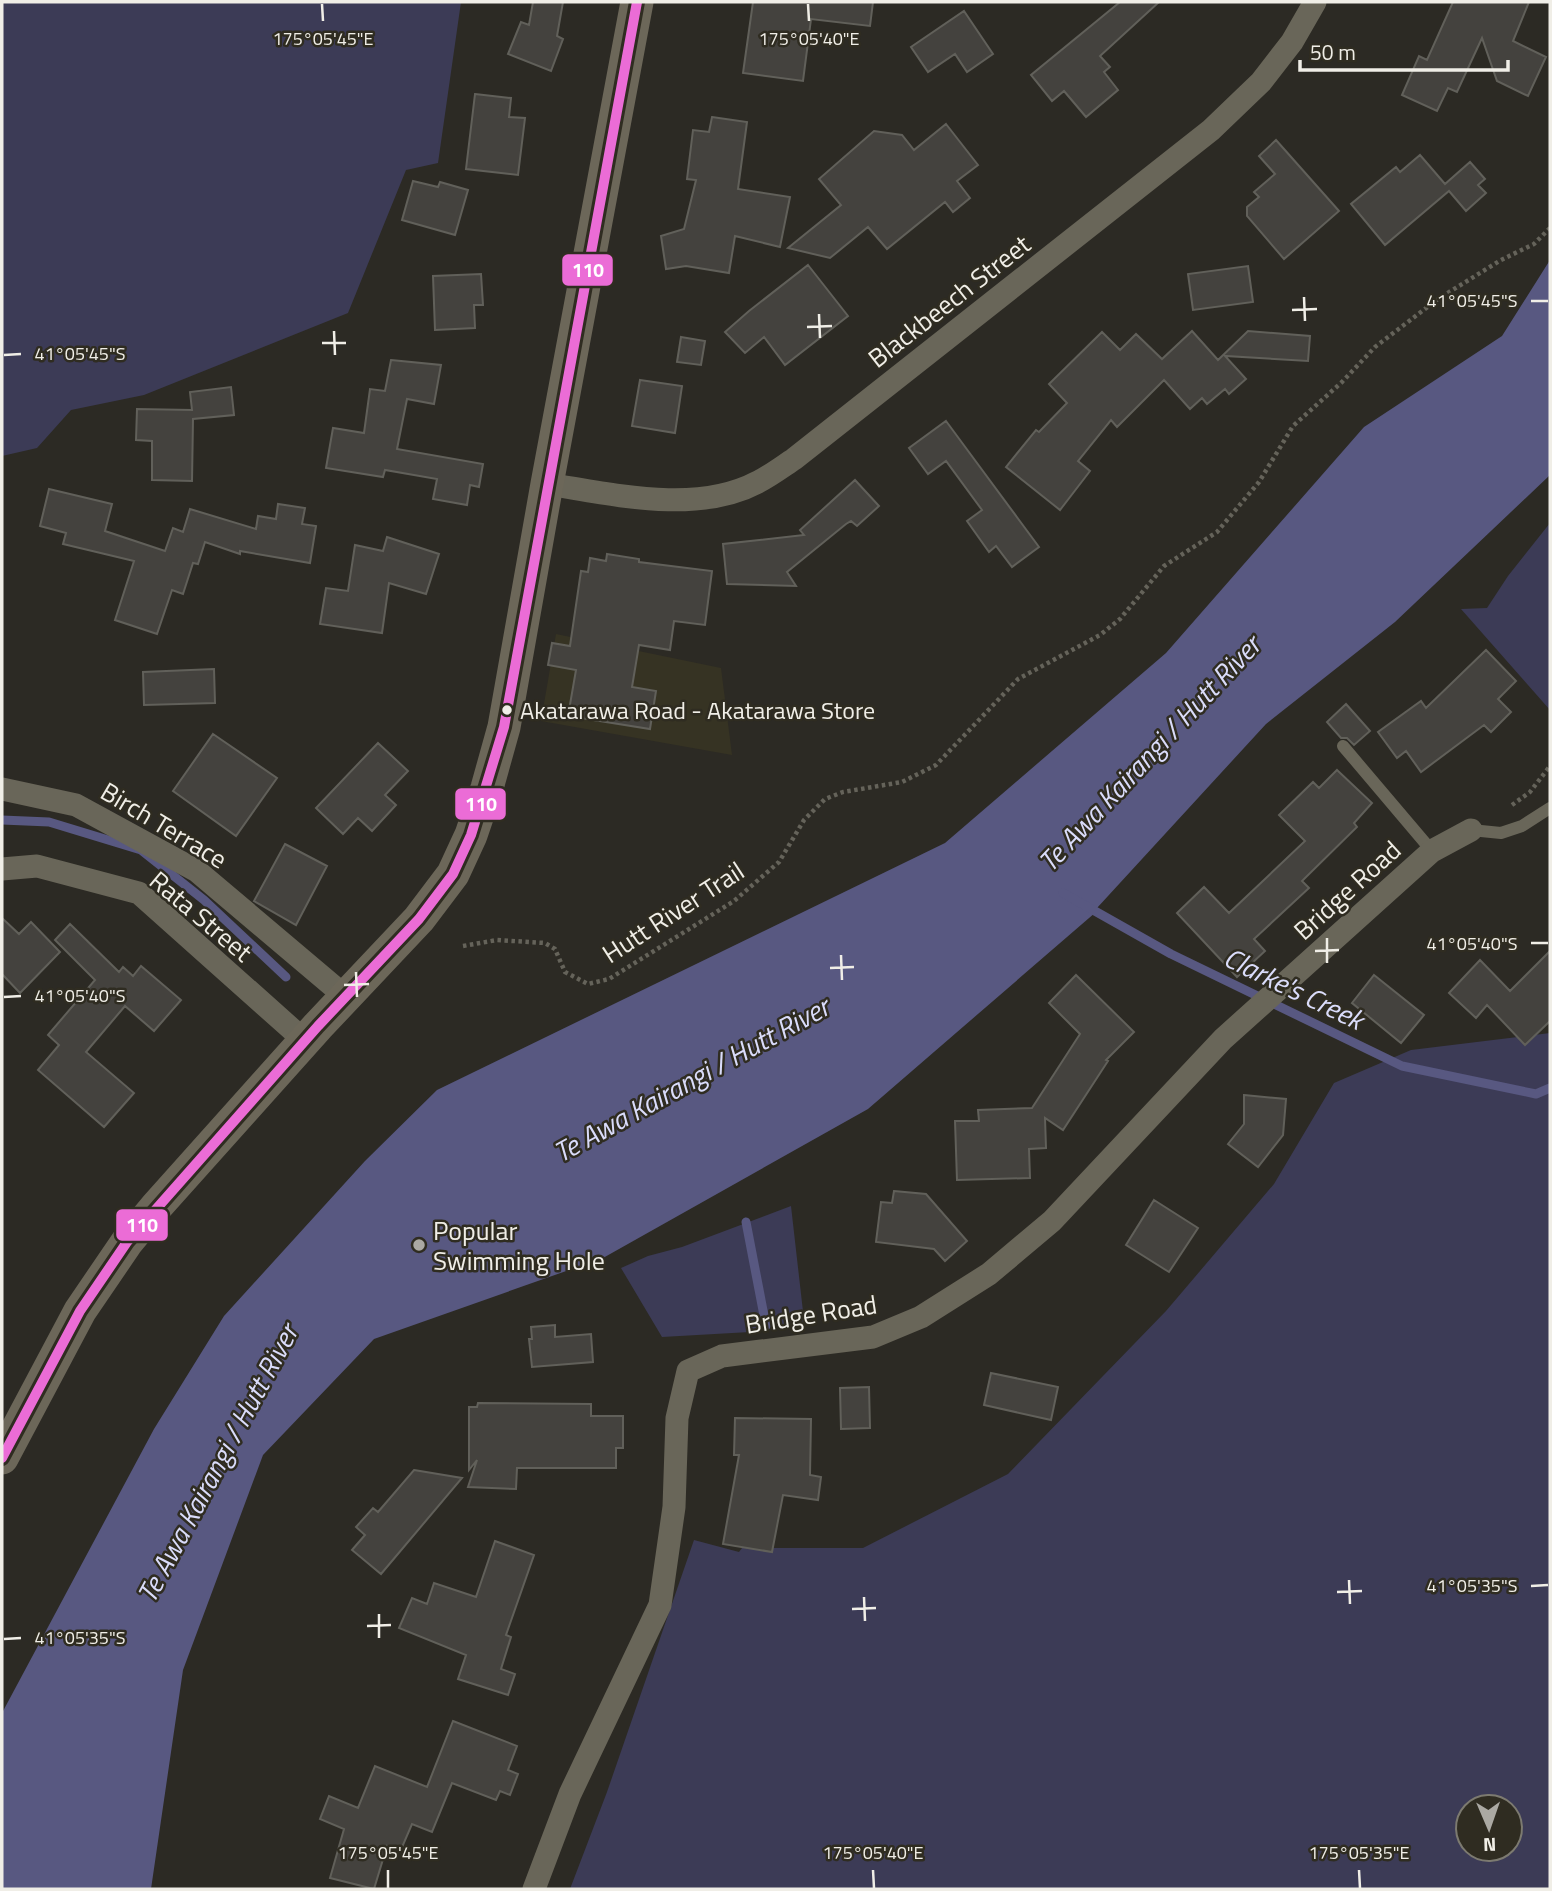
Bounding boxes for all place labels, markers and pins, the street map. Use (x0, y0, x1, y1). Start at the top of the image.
place label: Akatarawa Road - Akatarawa Store (520, 692, 875, 728)
marker: Akatarawa Road - Akatarawa Store (500, 703, 514, 717)
place label: Popular Swimming Hole (433, 1211, 605, 1280)
marker: Popular Swimming Hole (411, 1237, 427, 1253)

